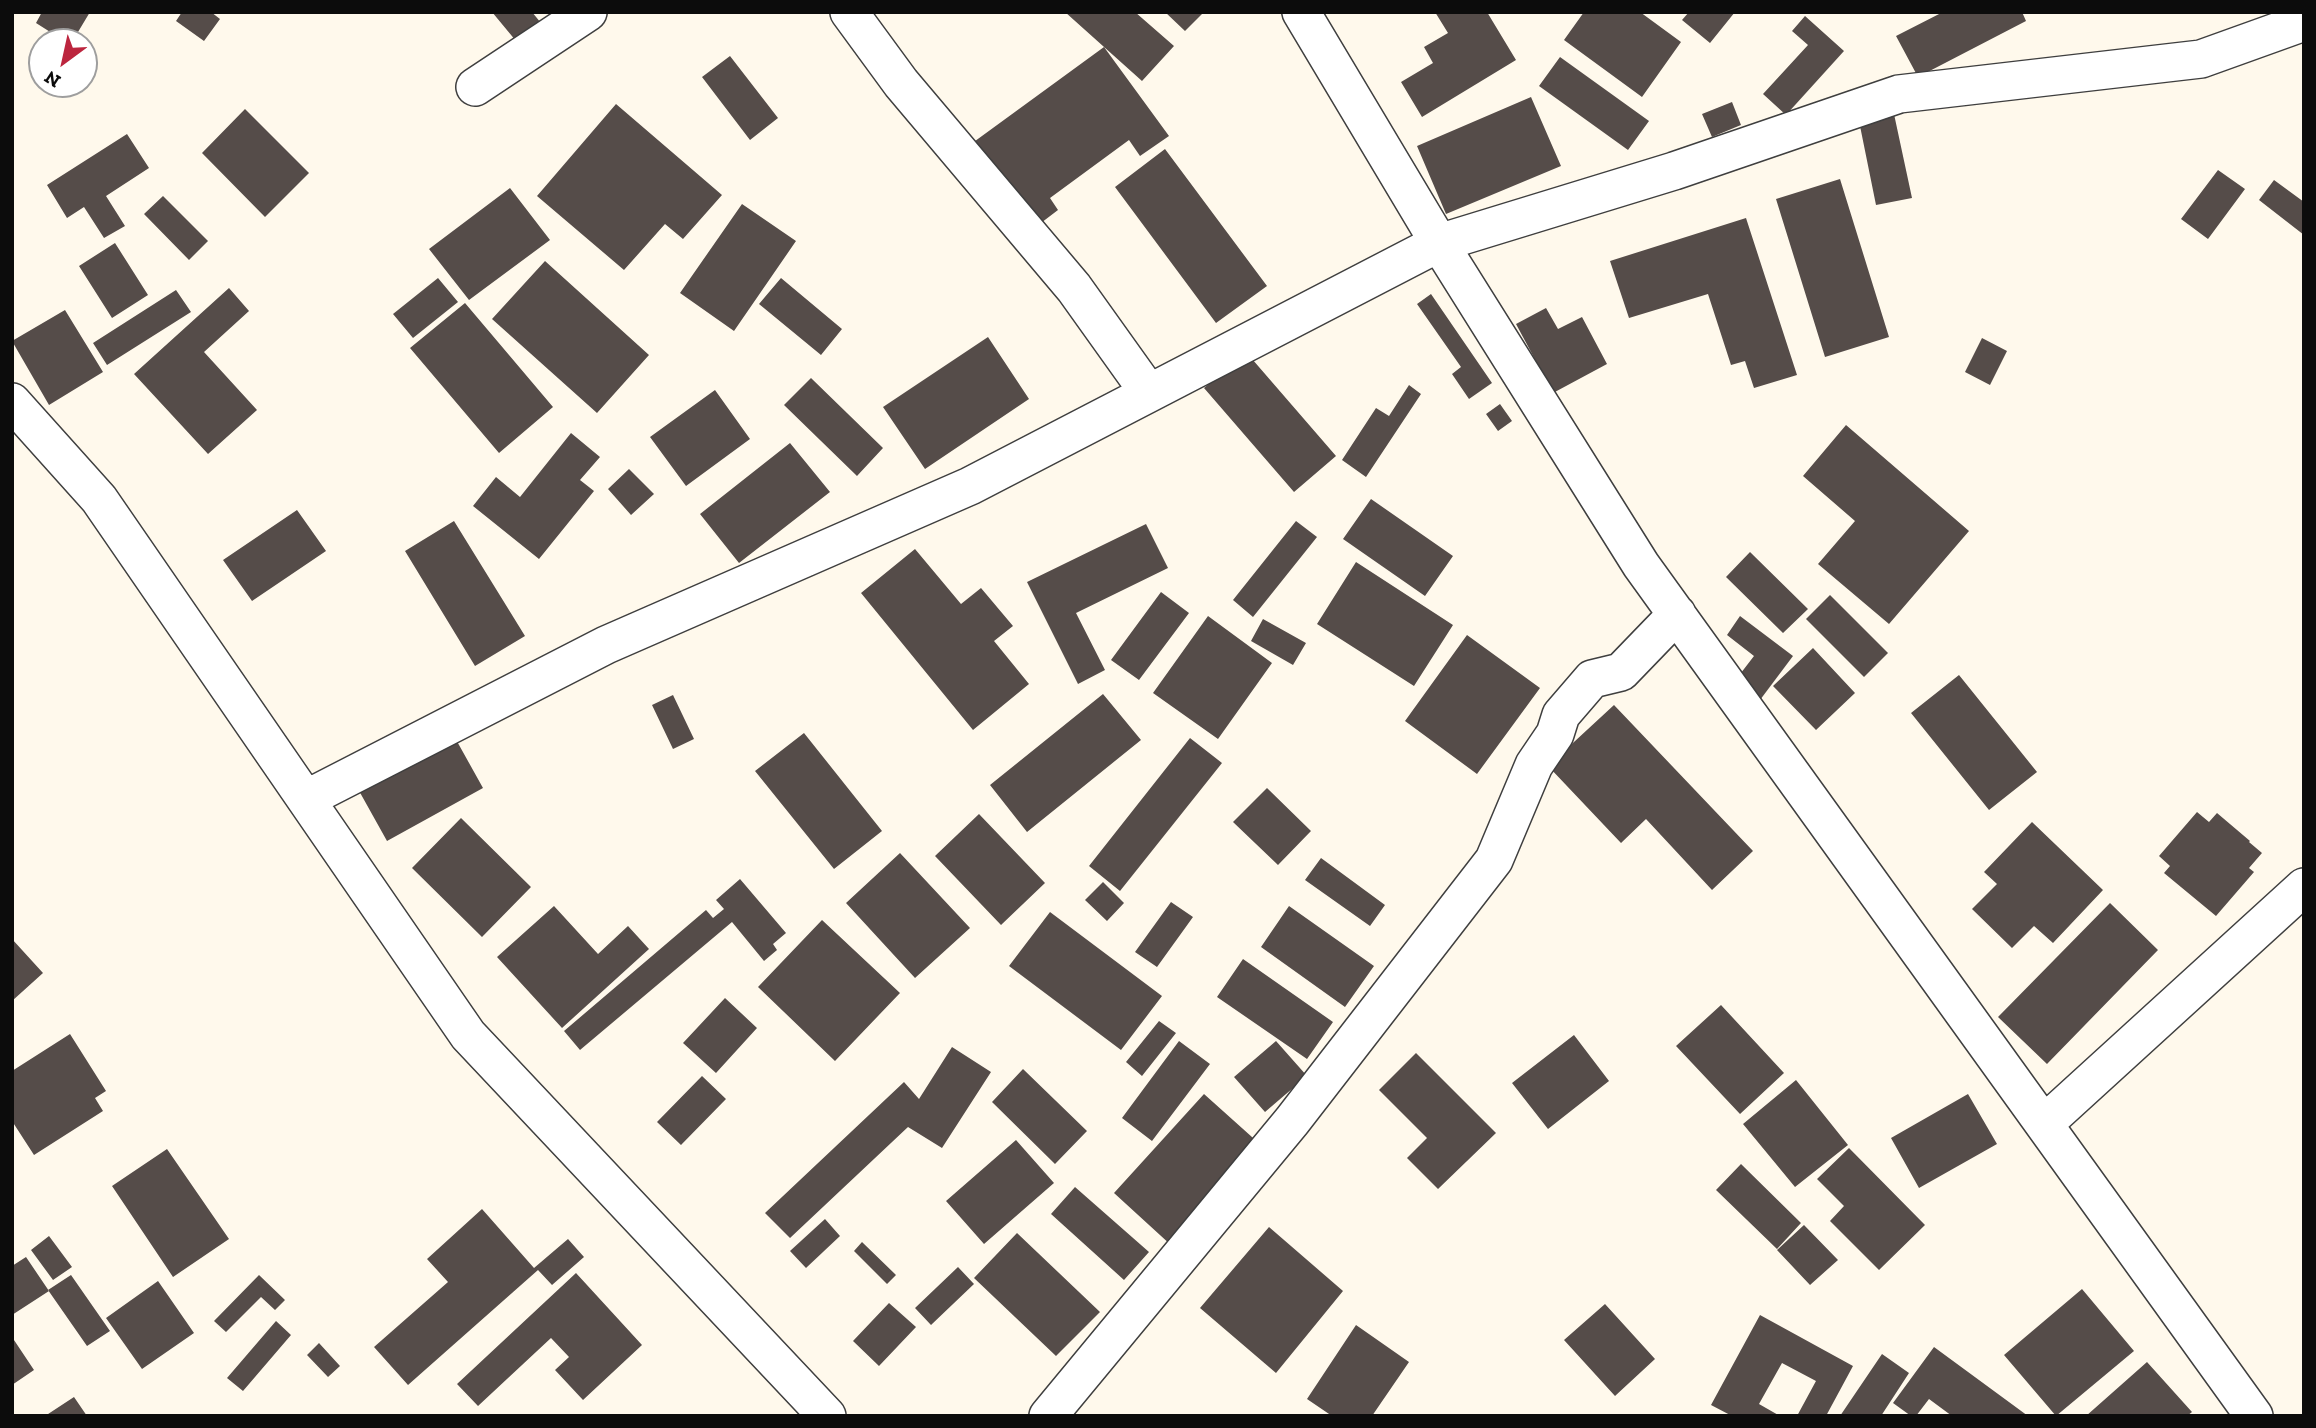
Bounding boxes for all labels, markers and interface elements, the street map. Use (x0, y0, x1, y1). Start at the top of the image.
north arrow (28, 28, 98, 98)
text: N (40, 66, 65, 93)

